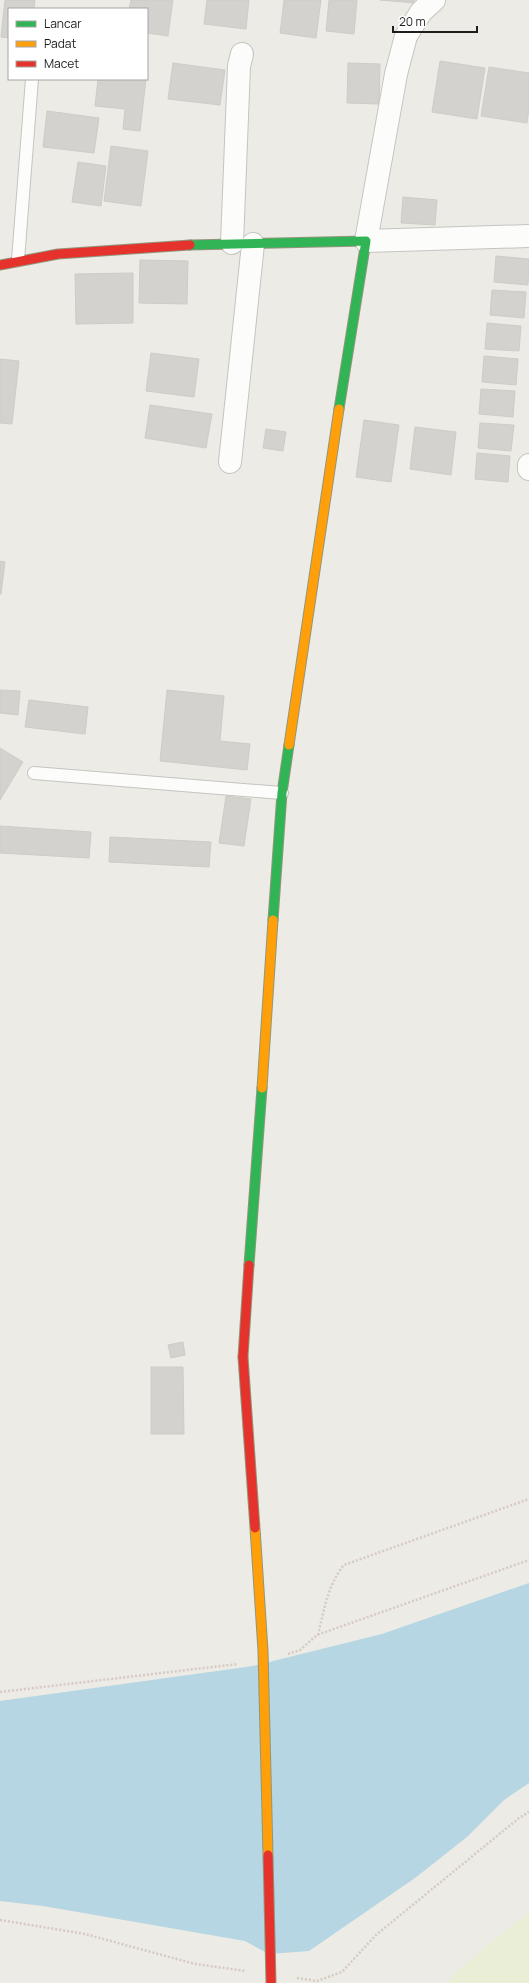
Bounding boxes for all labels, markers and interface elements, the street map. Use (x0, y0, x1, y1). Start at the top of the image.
legend (8, 8, 148, 80)
scale bar (393, 8, 477, 34)
text: 20 m (399, 13, 426, 30)
text: Lancar (44, 15, 82, 32)
text: Padat (44, 35, 76, 52)
text: Macet (44, 55, 79, 72)

